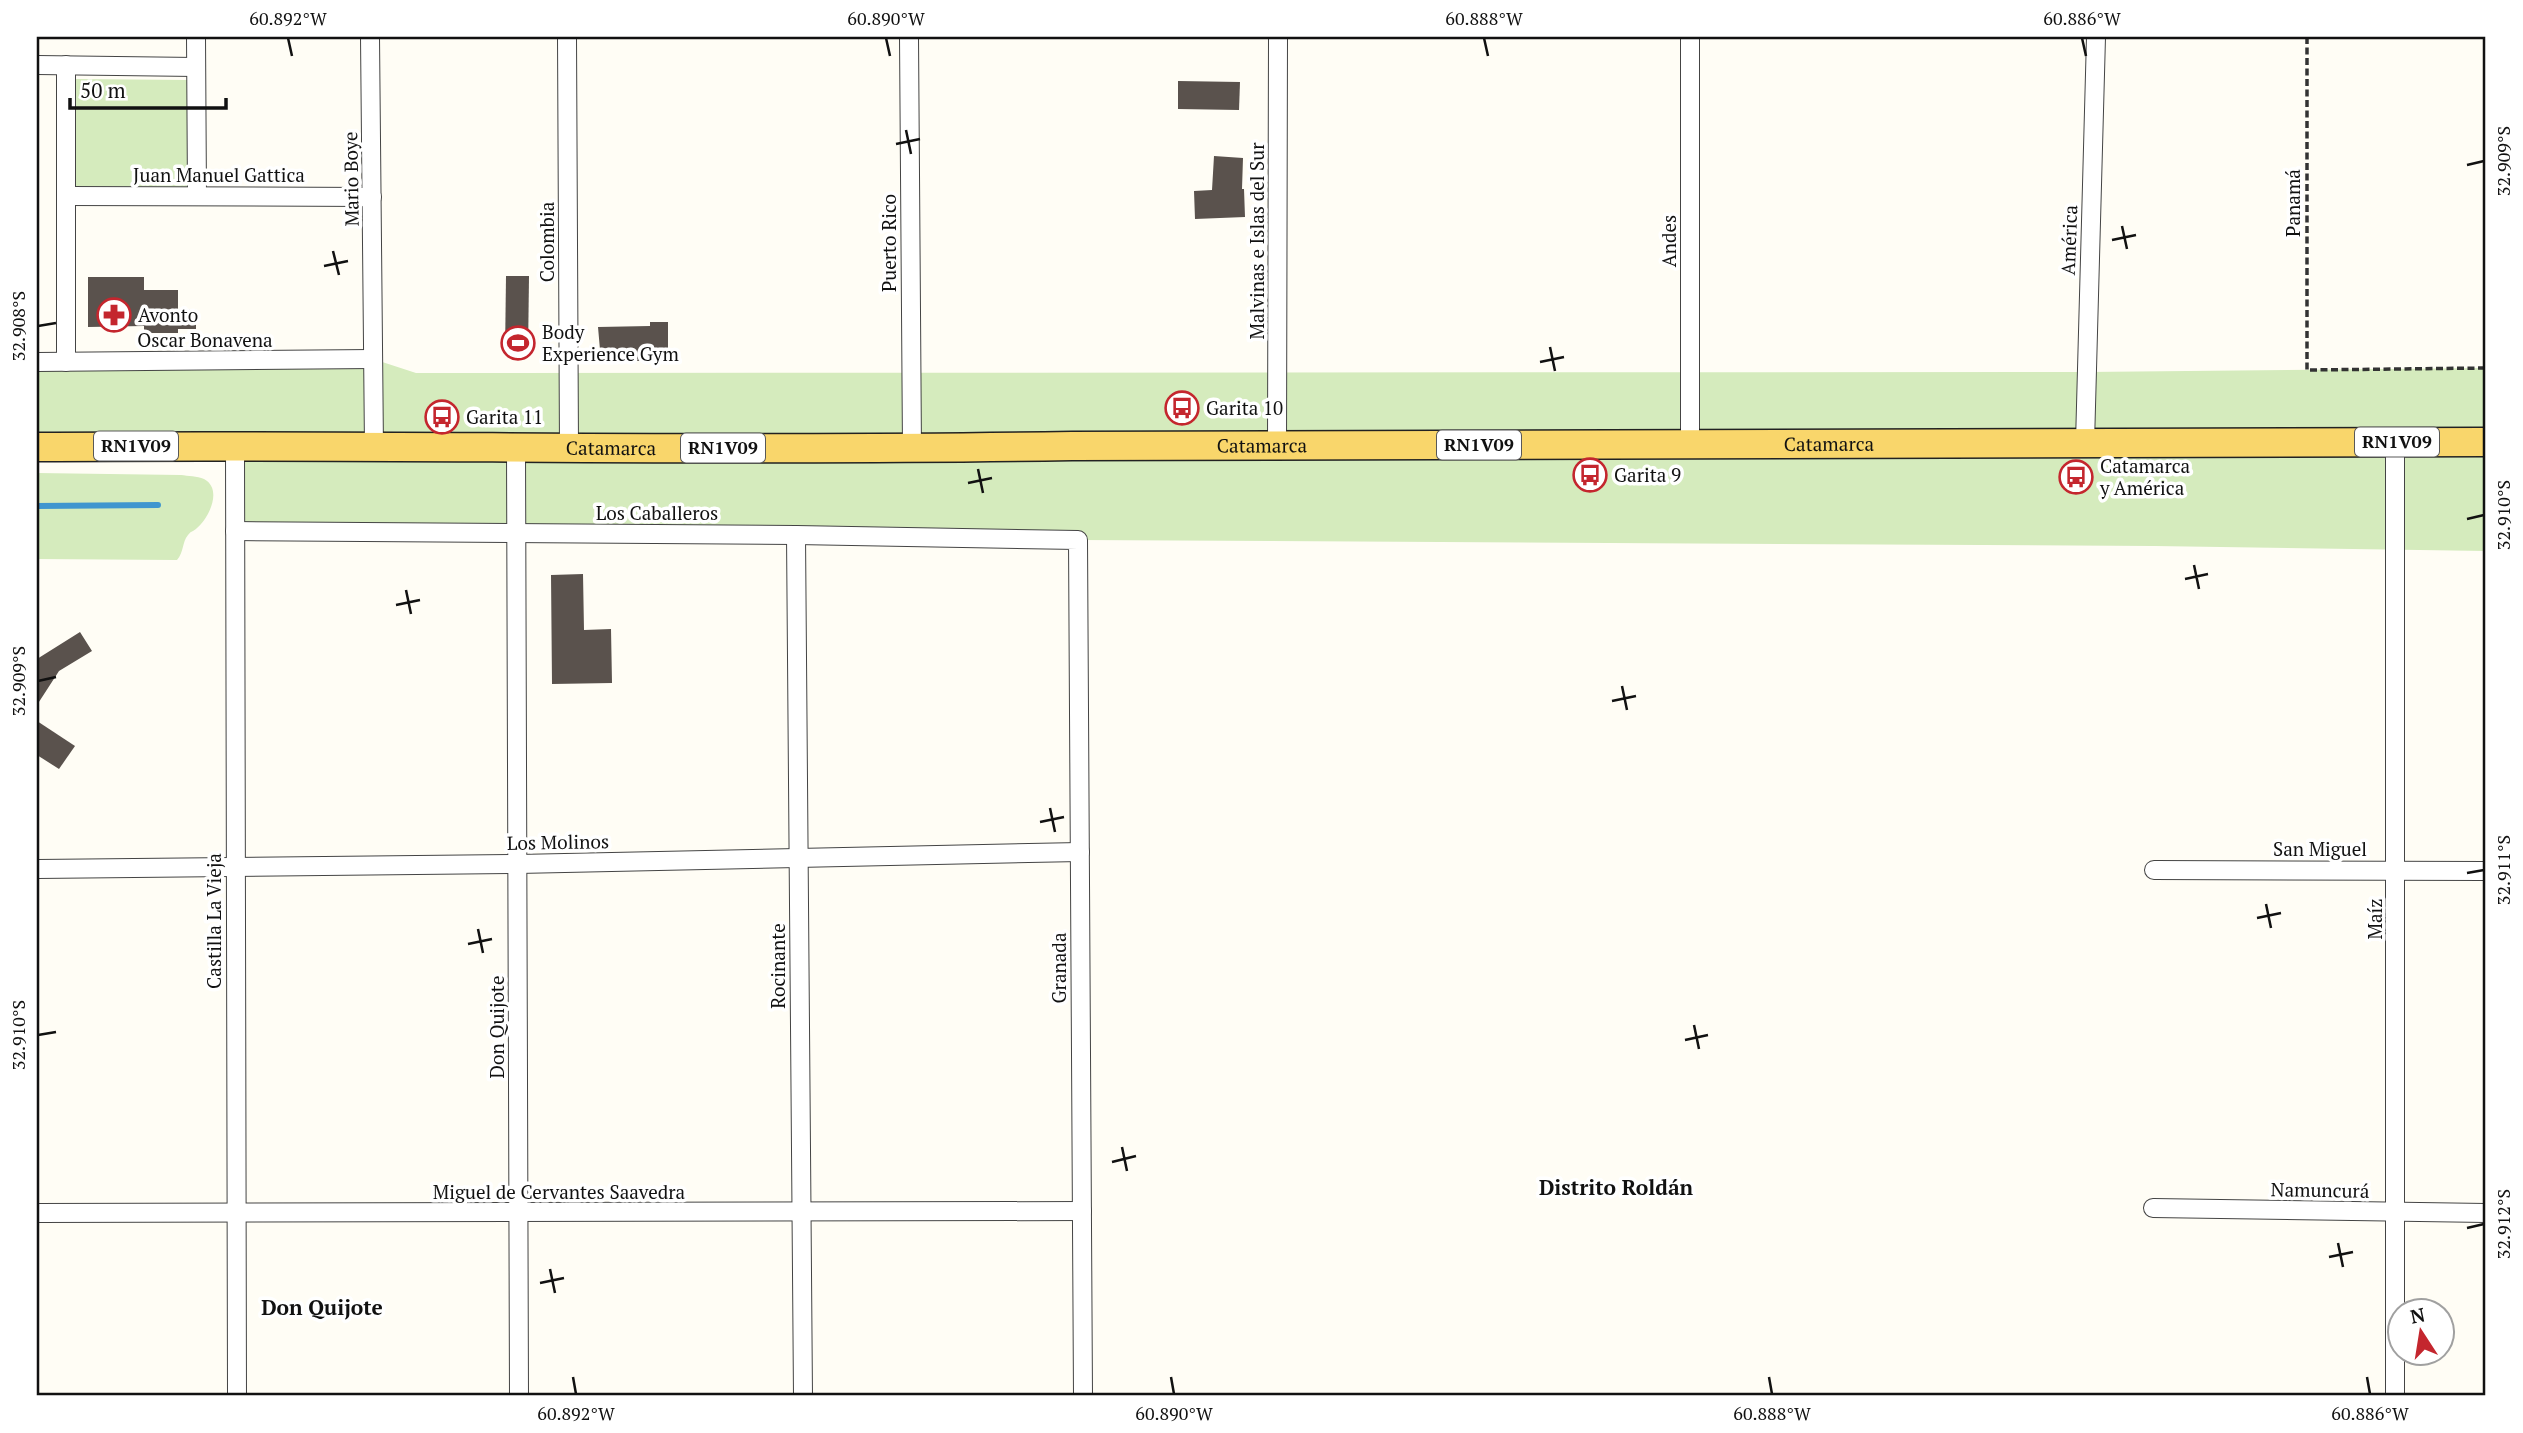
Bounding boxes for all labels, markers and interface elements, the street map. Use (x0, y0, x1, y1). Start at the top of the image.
text: 60.892°W (249, 6, 327, 30)
text: 60.890°W (847, 6, 925, 30)
text: 60.888°W (1445, 6, 1523, 30)
text: 60.886°W (2043, 6, 2121, 30)
scale bar (70, 66, 226, 110)
text: 50 m (80, 76, 126, 104)
text: 32.909°S (2491, 126, 2515, 196)
street label: Mario Boye (337, 131, 364, 227)
street label: Malvinas e Islas del Sur (1244, 142, 1269, 339)
street label: Juan Manuel Gattica (133, 162, 305, 187)
street label: Panamá (2280, 169, 2305, 237)
street label: Puerto Rico (876, 194, 901, 292)
street label: Colombia (534, 201, 559, 282)
street label: América (2055, 204, 2082, 276)
street label: Andes (1656, 215, 1681, 267)
text: 32.908°S (6, 291, 30, 361)
pharmacy icon: Avonto (95, 296, 133, 334)
place label: Avonto (138, 302, 198, 327)
place label: Body Experience Gym (542, 319, 679, 366)
sports icon: Body Experience Gym (499, 324, 537, 362)
street label: Oscar Bonavena (137, 327, 273, 352)
bus stop icon: Garita 10 (1163, 389, 1201, 427)
place label: Garita 10 (1206, 395, 1283, 420)
bus stop icon: Garita 11 (423, 398, 461, 436)
place label: Garita 11 (466, 404, 543, 429)
road number: RN1V09 (2355, 428, 2439, 457)
road number: RN1V09 (1437, 430, 1521, 460)
street label: Catamarca (1784, 431, 1875, 456)
road number: RN1V09 (94, 432, 178, 461)
street label: Catamarca (1217, 432, 1308, 458)
road number: RN1V09 (681, 434, 765, 462)
street label: Catamarca (566, 435, 657, 460)
place label: Catamarca y América (2099, 453, 2191, 500)
bus stop icon: Garita 9 (1571, 456, 1609, 494)
bus stop icon: Catamarca y América (2057, 458, 2095, 496)
place label: Garita 9 (1614, 462, 1681, 487)
text: 32.910°S (2491, 480, 2515, 550)
street label: Los Caballeros (596, 500, 718, 525)
text: 32.909°S (6, 646, 30, 716)
street label: Los Molinos (507, 828, 609, 855)
text: 32.911°S (2491, 835, 2515, 905)
street label: San Miguel (2273, 836, 2367, 861)
street label: Castilla La Vieja (201, 853, 226, 989)
street label: Maíz (2362, 898, 2387, 940)
street label: Rocinante (765, 923, 790, 1009)
street label: Granada (1046, 932, 1071, 1003)
street label: Don Quijote (484, 976, 509, 1078)
text: 32.910°S (6, 1000, 30, 1070)
district label: Distrito Roldán (1539, 1173, 1694, 1201)
street label: Namuncurá (2270, 1176, 2370, 1203)
street label: Miguel de Cervantes Saavedra (433, 1179, 686, 1204)
text: 32.912°S (2491, 1189, 2515, 1259)
district label: Don Quijote (261, 1293, 383, 1321)
north arrow (2386, 1296, 2456, 1366)
text: N (2408, 1301, 2428, 1329)
text: 60.892°W (537, 1401, 615, 1425)
text: 60.890°W (1135, 1401, 1213, 1425)
text: 60.888°W (1733, 1401, 1811, 1425)
text: 60.886°W (2331, 1401, 2409, 1425)

